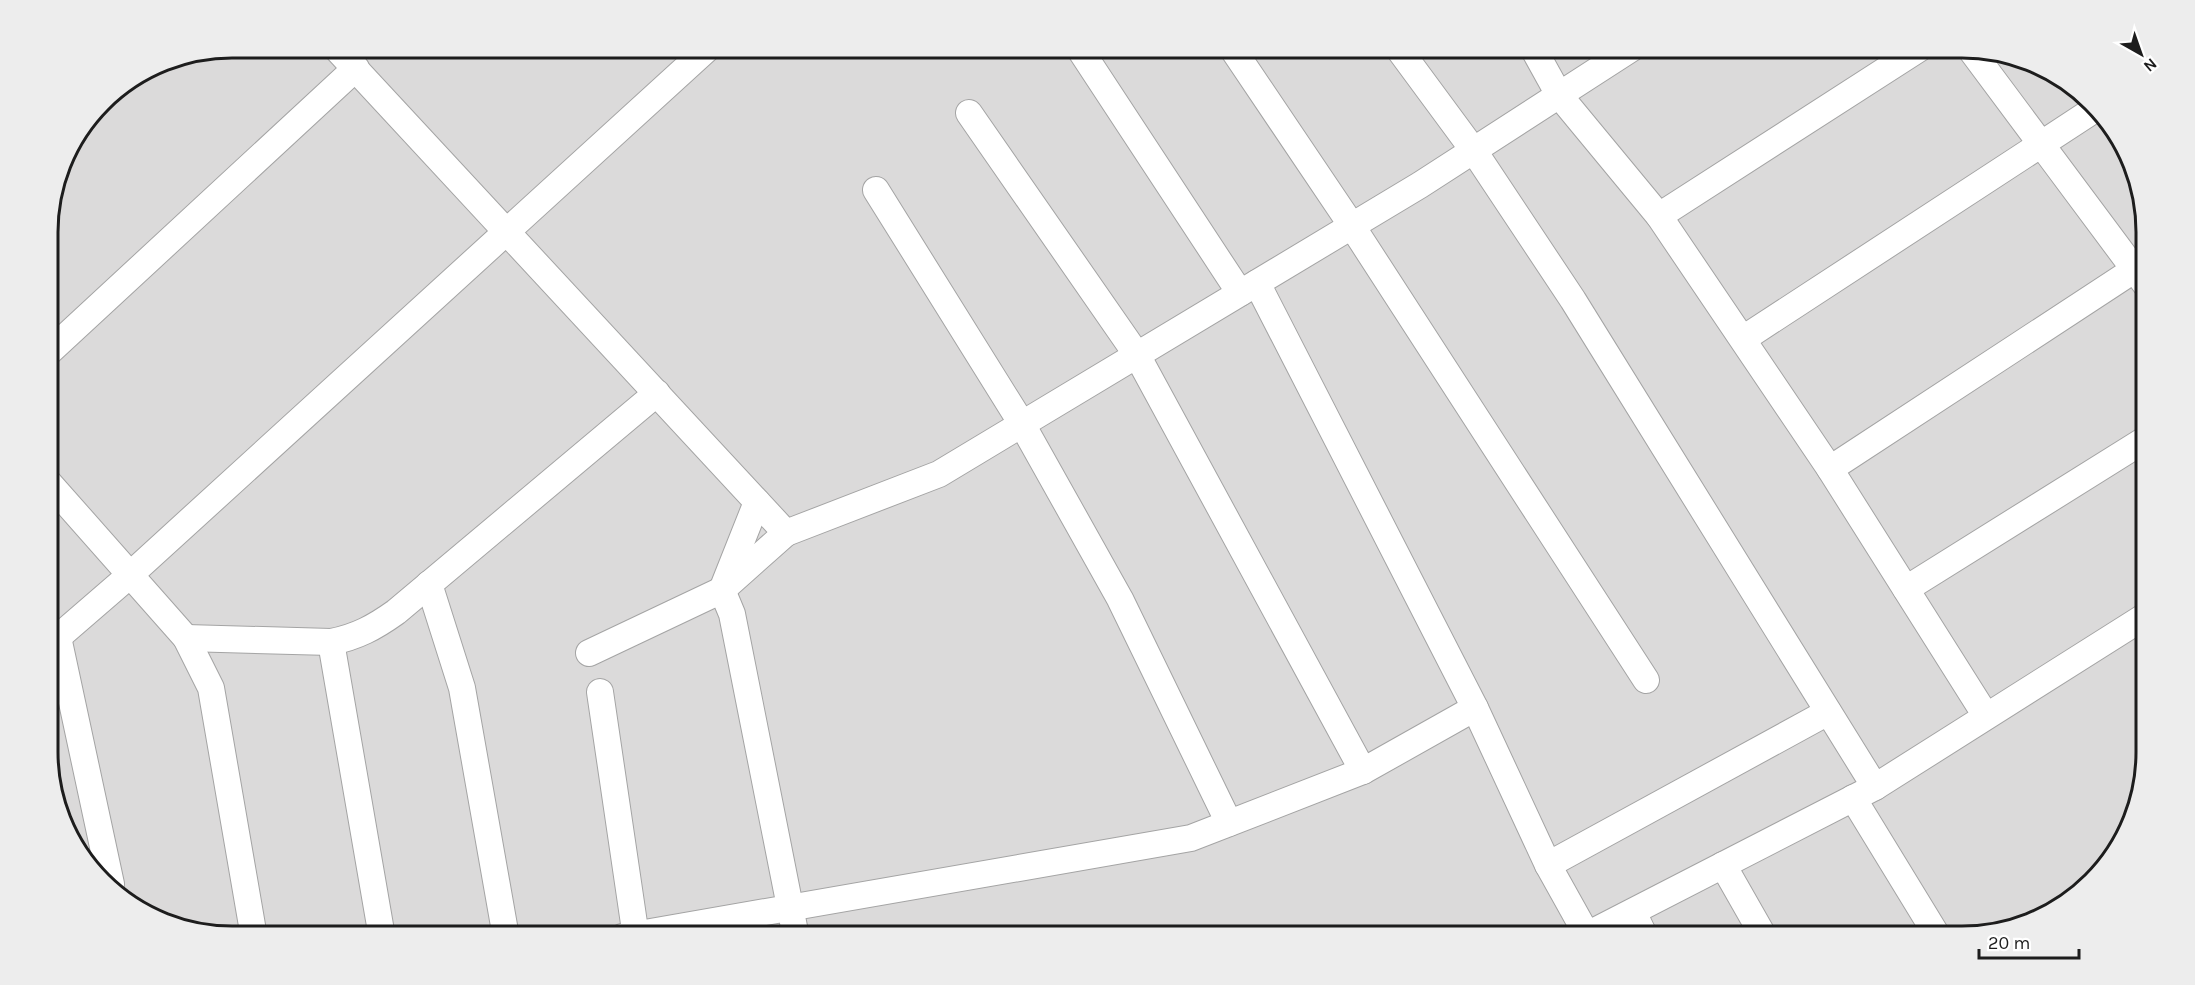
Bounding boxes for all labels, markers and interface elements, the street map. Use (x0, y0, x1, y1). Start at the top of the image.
north arrow (2111, 24, 2171, 84)
text: N (2140, 54, 2161, 76)
scale bar (1979, 922, 2080, 960)
text: 20 m (1988, 932, 2030, 954)

